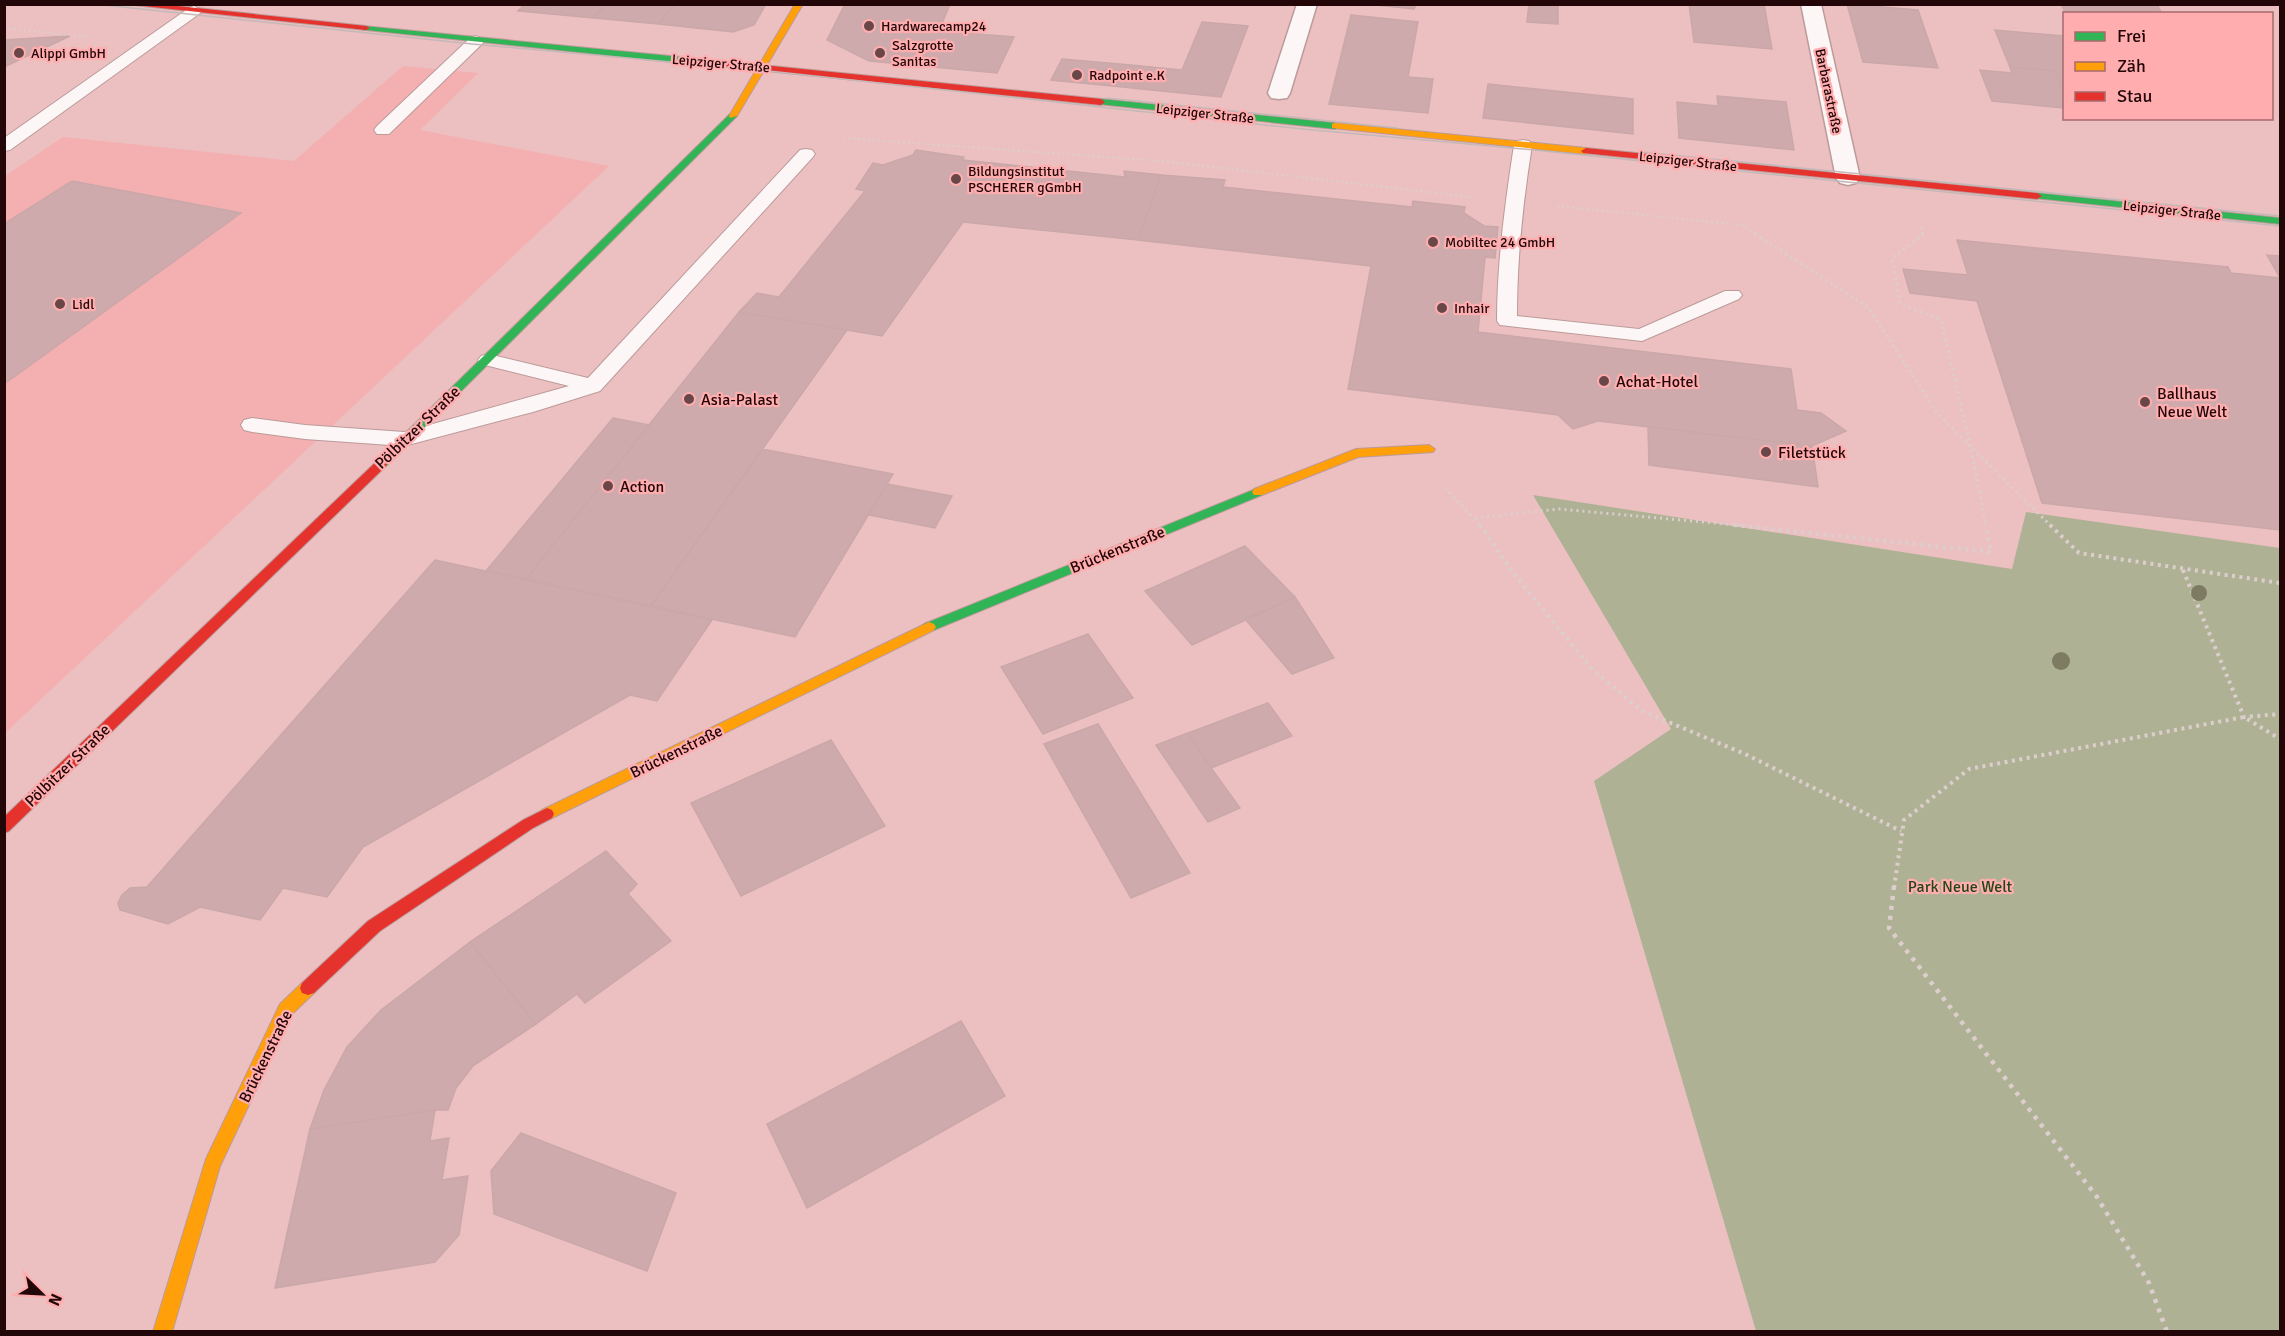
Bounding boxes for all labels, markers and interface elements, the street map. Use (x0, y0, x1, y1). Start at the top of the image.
legend (2063, 12, 2273, 120)
place label: Hardwarecamp24 (881, 18, 987, 35)
marker: Hardwarecamp24 (862, 19, 876, 33)
text: Frei (2117, 25, 2146, 47)
place label: Salzgrotte Sanitas (892, 37, 954, 70)
place label: Alippi GmbH (31, 45, 106, 62)
marker: Alippi GmbH (12, 46, 26, 60)
marker: Salzgrotte Sanitas (873, 46, 887, 60)
street label: Barbarastraße (1811, 47, 1846, 135)
street label: Leipziger Straße (671, 51, 771, 76)
text: Zäh (2117, 55, 2146, 77)
place label: Radpoint e.K (1089, 67, 1166, 84)
marker: Radpoint e.K (1070, 68, 1084, 82)
text: Stau (2117, 85, 2152, 107)
street label: Leipziger Straße (1155, 100, 1255, 127)
street label: Leipziger Straße (1638, 148, 1738, 175)
place label: Bildungsinstitut PSCHERER gGmbH (968, 163, 1082, 196)
marker: Bildungsinstitut PSCHERER gGmbH (949, 172, 963, 186)
street label: Leipziger Straße (2122, 197, 2222, 224)
place label: Mobiltec 24 GmbH (1445, 234, 1555, 251)
marker: Mobiltec 24 GmbH (1426, 235, 1440, 249)
place label: Lidl (72, 296, 94, 313)
marker: Lidl (53, 297, 67, 311)
place label: Inhair (1454, 300, 1490, 317)
marker: Inhair (1435, 301, 1449, 315)
place label: Achat-Hotel (1616, 372, 1698, 392)
marker: Achat-Hotel (1597, 374, 1611, 388)
street label: Pölbitzer Straße (371, 382, 465, 473)
place label: Ballhaus Neue Welt (2157, 384, 2228, 422)
place label: Asia-Palast (701, 390, 779, 410)
marker: Asia-Palast (682, 392, 696, 406)
marker: Ballhaus Neue Welt (2138, 395, 2152, 409)
place label: Filetstück (1778, 443, 1846, 463)
marker: Filetstück (1759, 445, 1773, 459)
place label: Action (620, 477, 664, 497)
marker: Action (601, 479, 615, 493)
street label: Brückenstraße (1067, 522, 1168, 578)
street label: Pölbitzer Straße (21, 720, 115, 811)
street label: Brückenstraße (627, 721, 726, 783)
park label: Park Neue Welt (1908, 877, 2013, 897)
street label: Brückenstraße (235, 1007, 297, 1106)
north arrow (12, 1264, 72, 1324)
text: N (43, 1291, 66, 1309)

